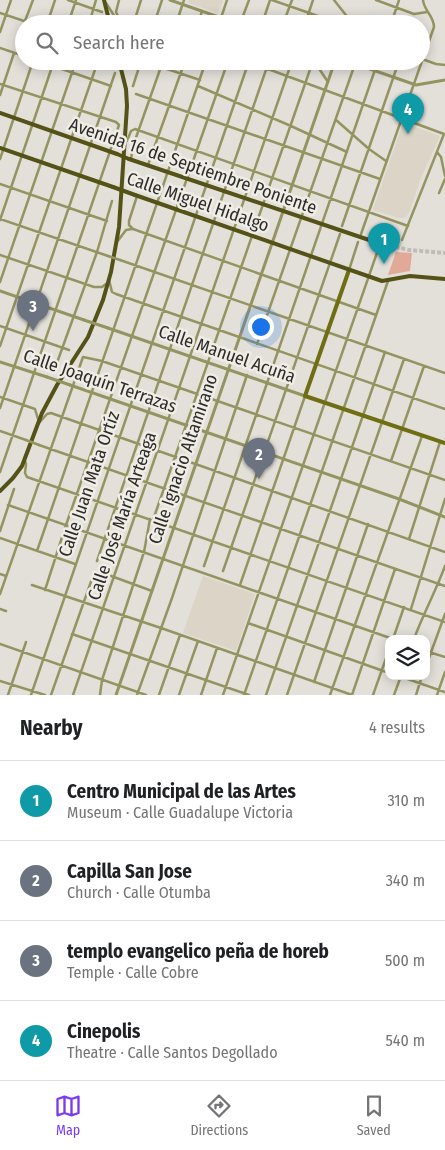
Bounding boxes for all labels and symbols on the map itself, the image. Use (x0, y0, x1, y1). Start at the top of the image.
pin: 4 (392, 93, 424, 134)
street label: Avenida 16 de Septiembre Poniente (66, 113, 320, 219)
street label: Calle Miguel Hidalgo (124, 167, 272, 237)
pin: 1 (368, 223, 400, 264)
pin: 3 (17, 290, 49, 331)
your location (248, 314, 274, 340)
street label: Calle Manuel Acuña (156, 320, 298, 388)
street label: Calle Joaquín Terrazas (20, 344, 180, 418)
street label: Calle Ignacio Altamirano (144, 371, 222, 547)
street label: Calle Juan Mata Ortíz (54, 408, 124, 560)
street label: Calle José María Arteaga (83, 429, 161, 603)
pin: 2 (243, 438, 275, 479)

